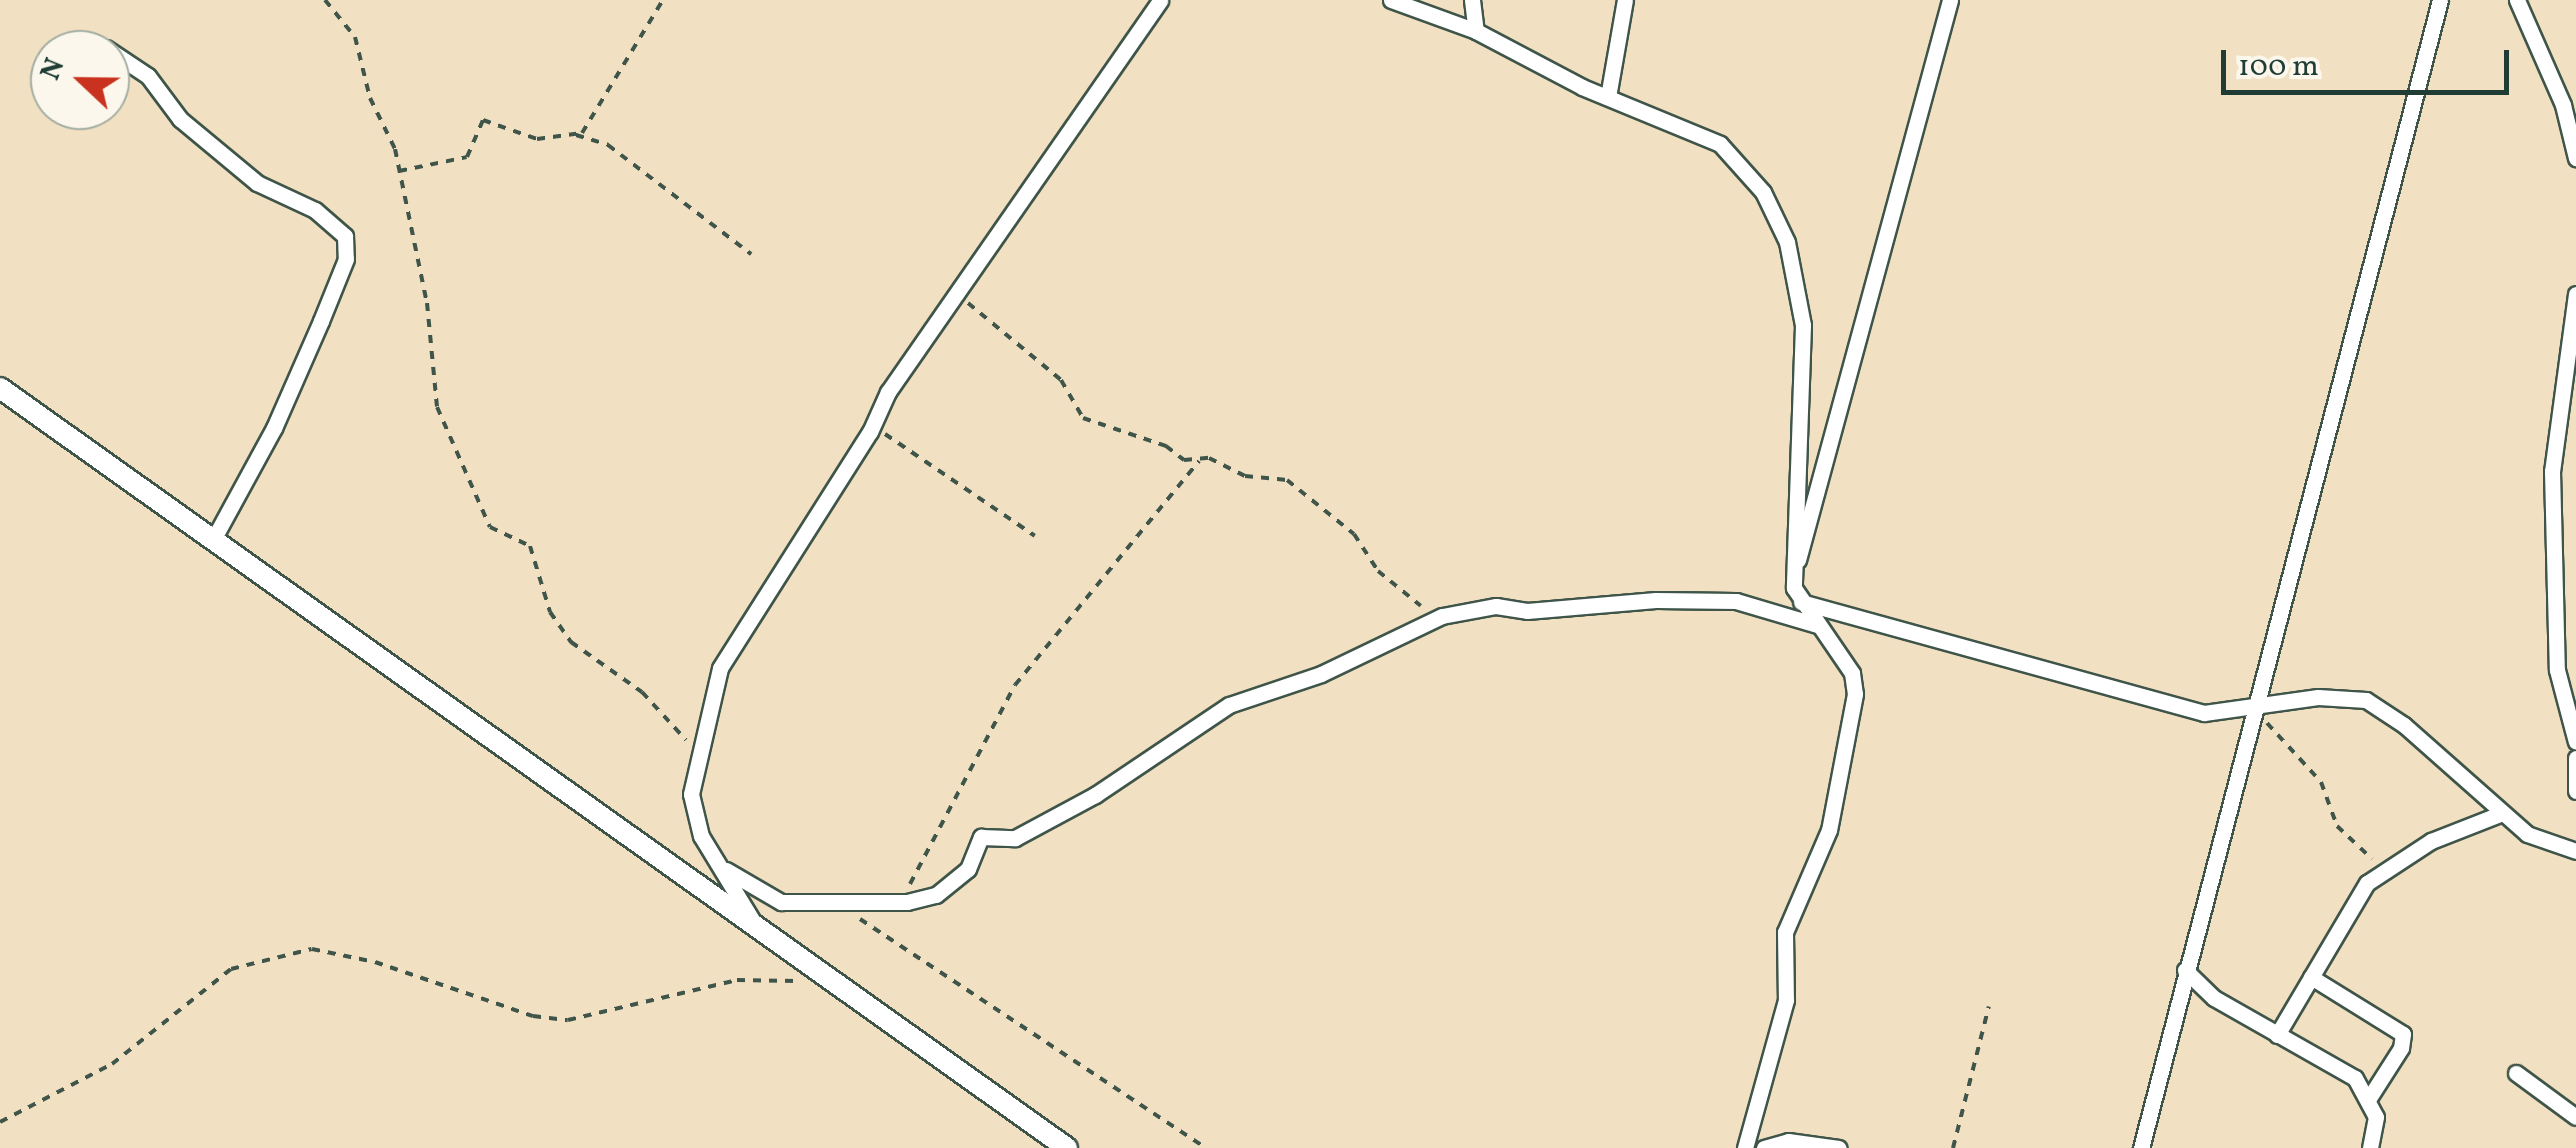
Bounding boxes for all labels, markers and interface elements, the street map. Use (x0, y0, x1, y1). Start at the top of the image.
north arrow (30, 30, 130, 130)
scale bar (2226, 30, 2514, 92)
text: 100 m (2238, 46, 2319, 88)
text: N (32, 53, 75, 86)

